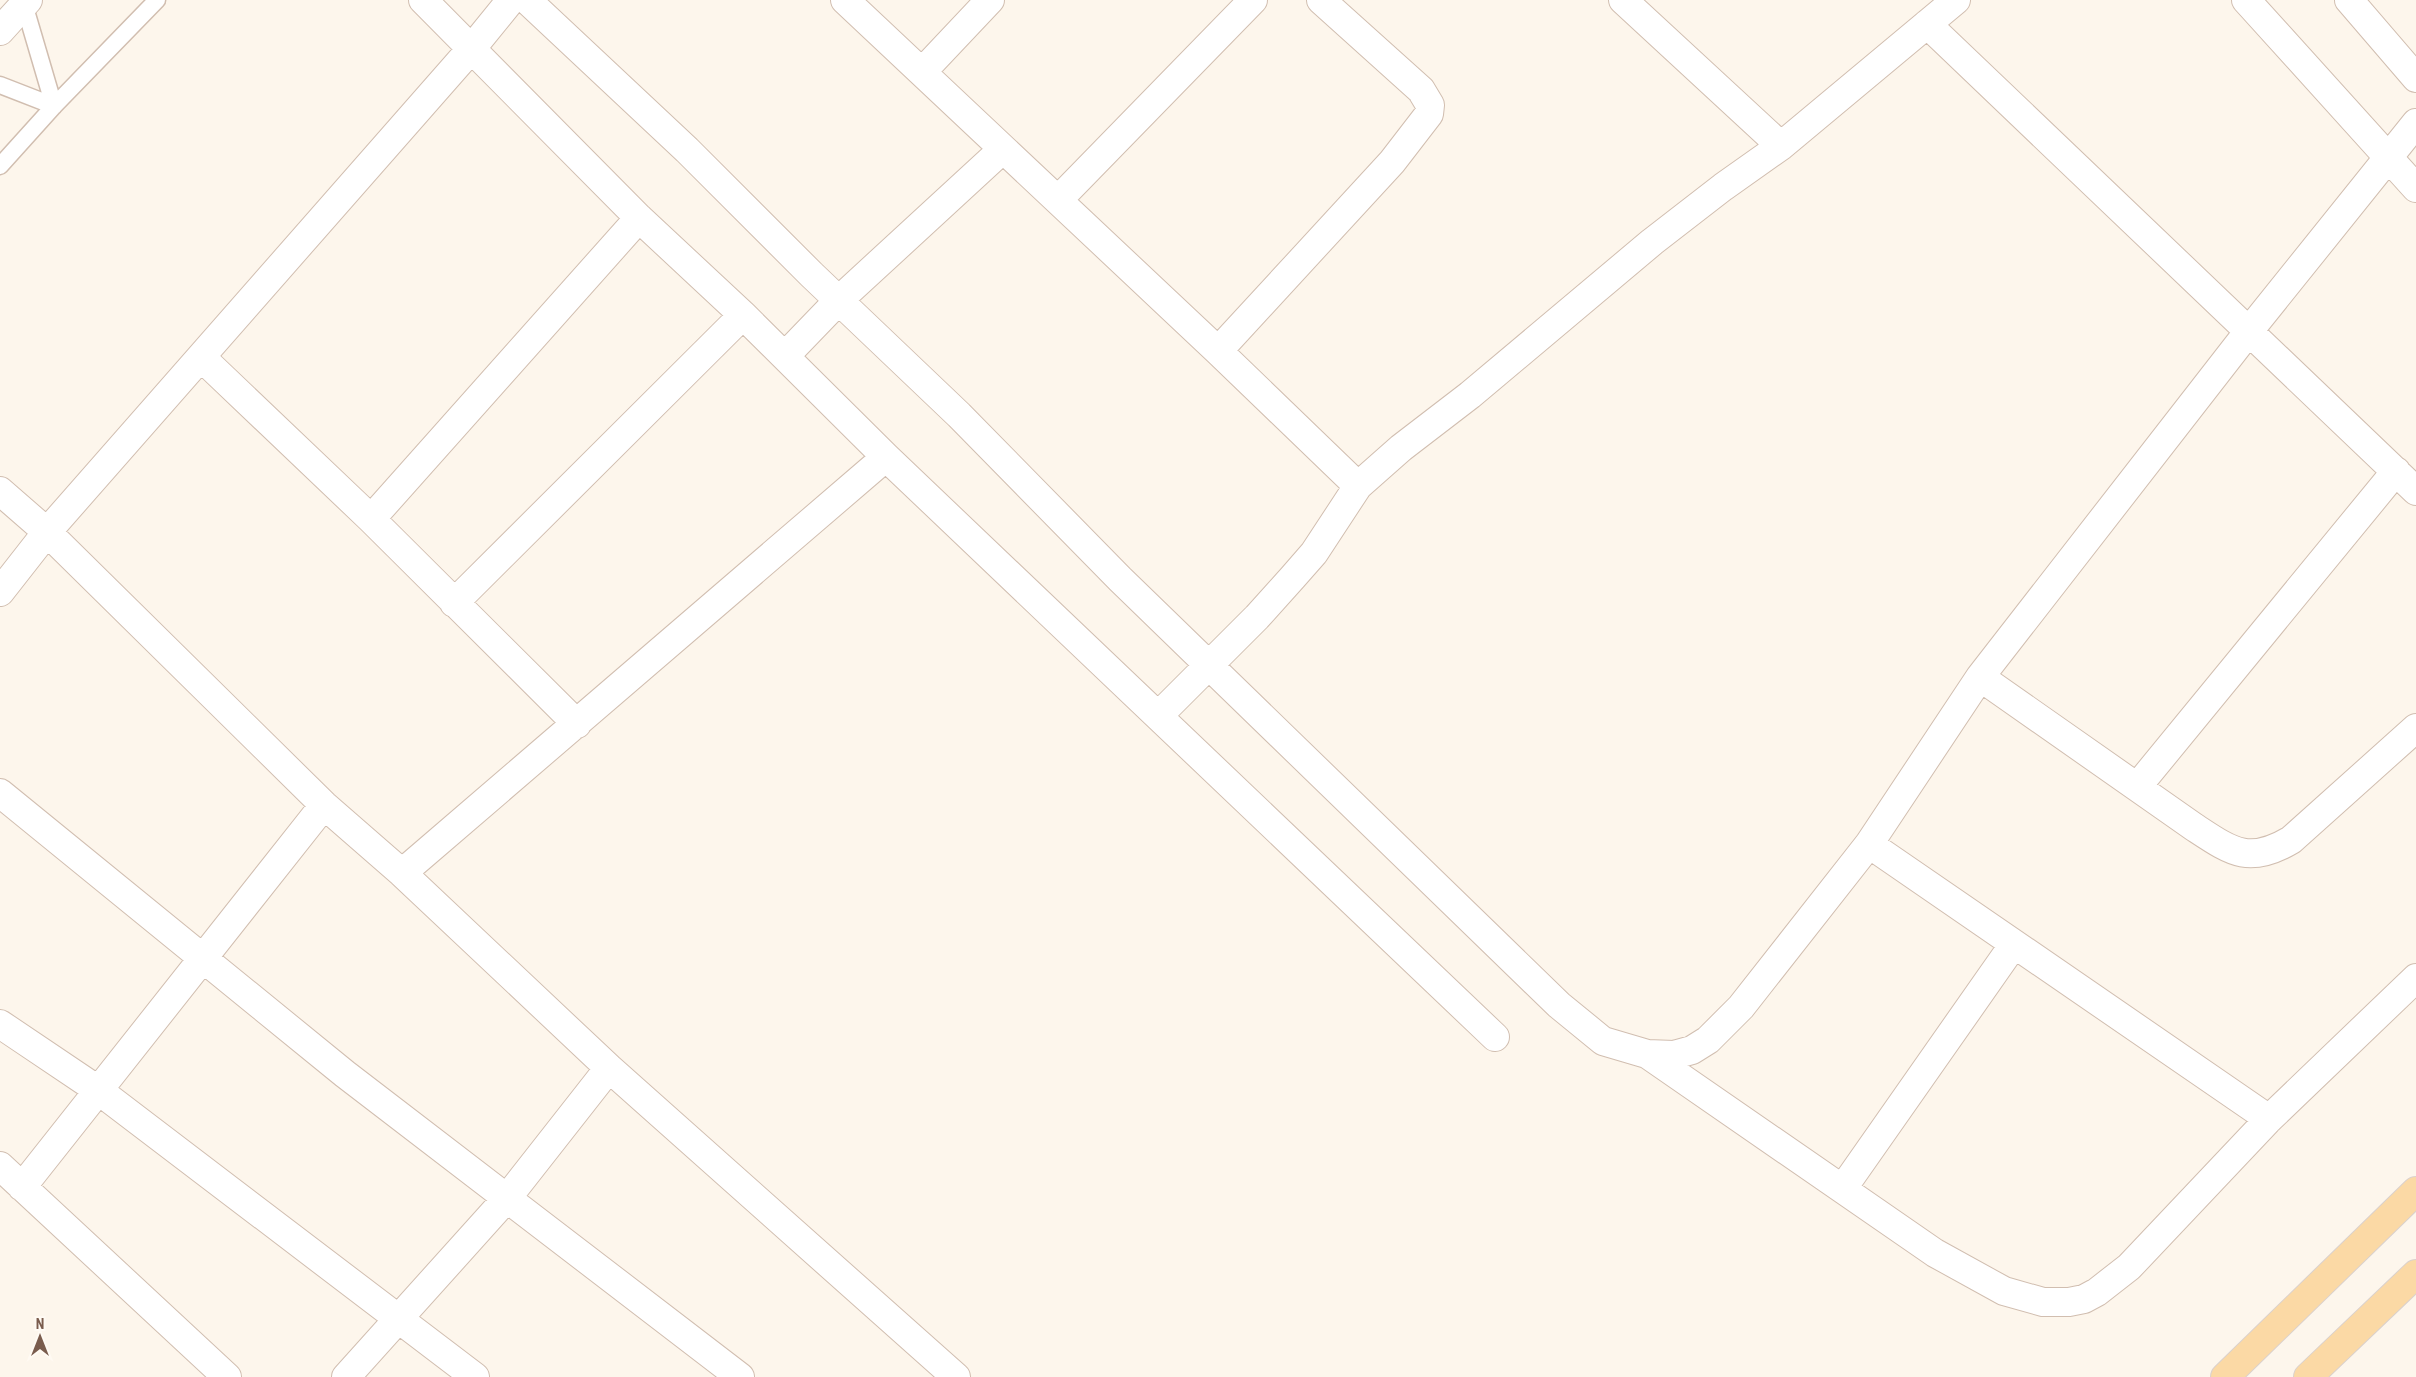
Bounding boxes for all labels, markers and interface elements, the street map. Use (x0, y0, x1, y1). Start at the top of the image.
north arrow (15, 1312, 65, 1362)
text: N (36, 1316, 44, 1332)

